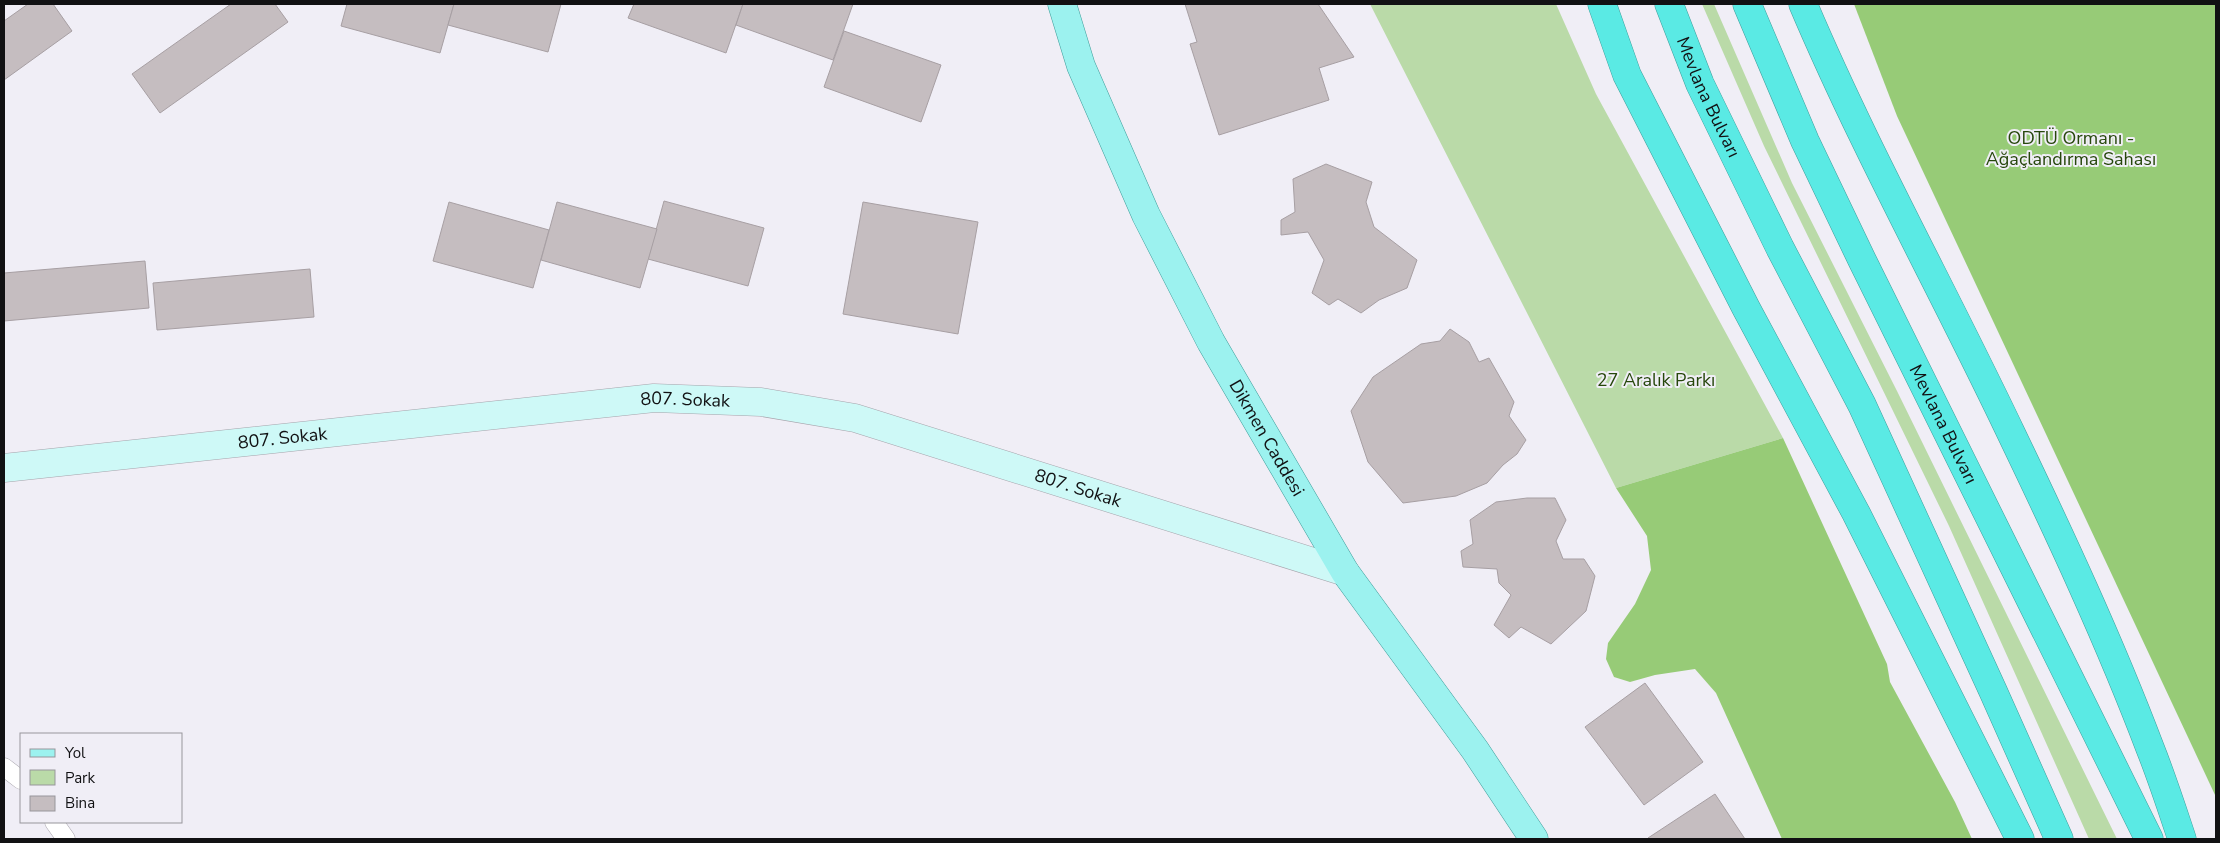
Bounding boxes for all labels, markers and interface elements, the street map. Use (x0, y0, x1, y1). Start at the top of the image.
street label: Mevlana Bulvarı (1671, 33, 1746, 161)
park label: ODTÜ Ormanı - Ağaçlandırma Sahası (1986, 126, 2156, 171)
street label: Mevlana Bulvarı (1904, 361, 1983, 488)
park label: 27 Aralık Parkı (1597, 368, 1715, 392)
street label: Dikmen Caddesi (1223, 375, 1310, 501)
street label: 807. Sokak (639, 386, 732, 413)
street label: 807. Sokak (236, 421, 329, 455)
street label: 807. Sokak (1032, 463, 1125, 513)
legend (20, 733, 182, 823)
text: Yol (64, 743, 86, 763)
text: Park (65, 768, 95, 788)
text: Bina (65, 793, 95, 813)

